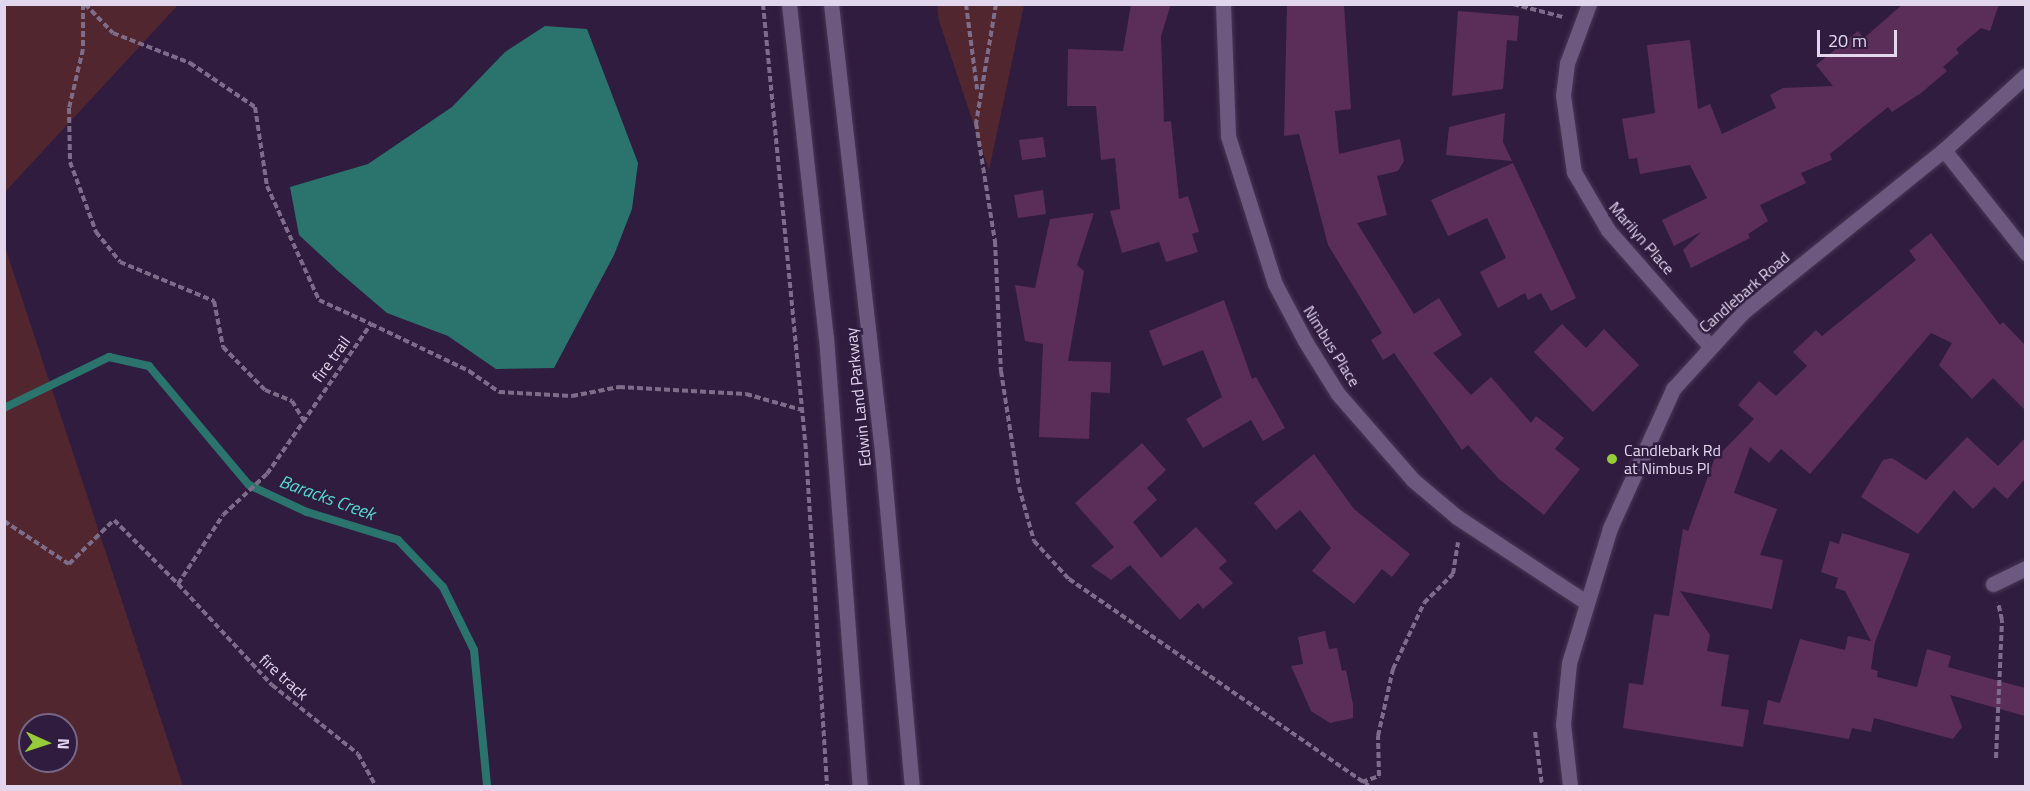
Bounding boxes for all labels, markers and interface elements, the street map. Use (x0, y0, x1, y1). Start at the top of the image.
scale bar (1820, 18, 1900, 56)
text: 20 m (1828, 27, 1867, 54)
street label: Marilyn Place (1605, 198, 1679, 278)
street label: Candlebark Road (1695, 248, 1793, 336)
street label: Nimbus Place (1300, 302, 1364, 390)
street label: Edwin Land Parkway (841, 327, 875, 467)
street label: fire trail (308, 332, 354, 386)
place label: Candlebark Rd at Nimbus Pl (1624, 440, 1721, 478)
marker: Candlebark Rd at Nimbus Pl (1605, 452, 1619, 466)
water label: Baracks Creek (276, 471, 378, 525)
street label: fire track (255, 650, 313, 704)
north arrow (18, 713, 78, 773)
text: N (52, 738, 76, 750)

